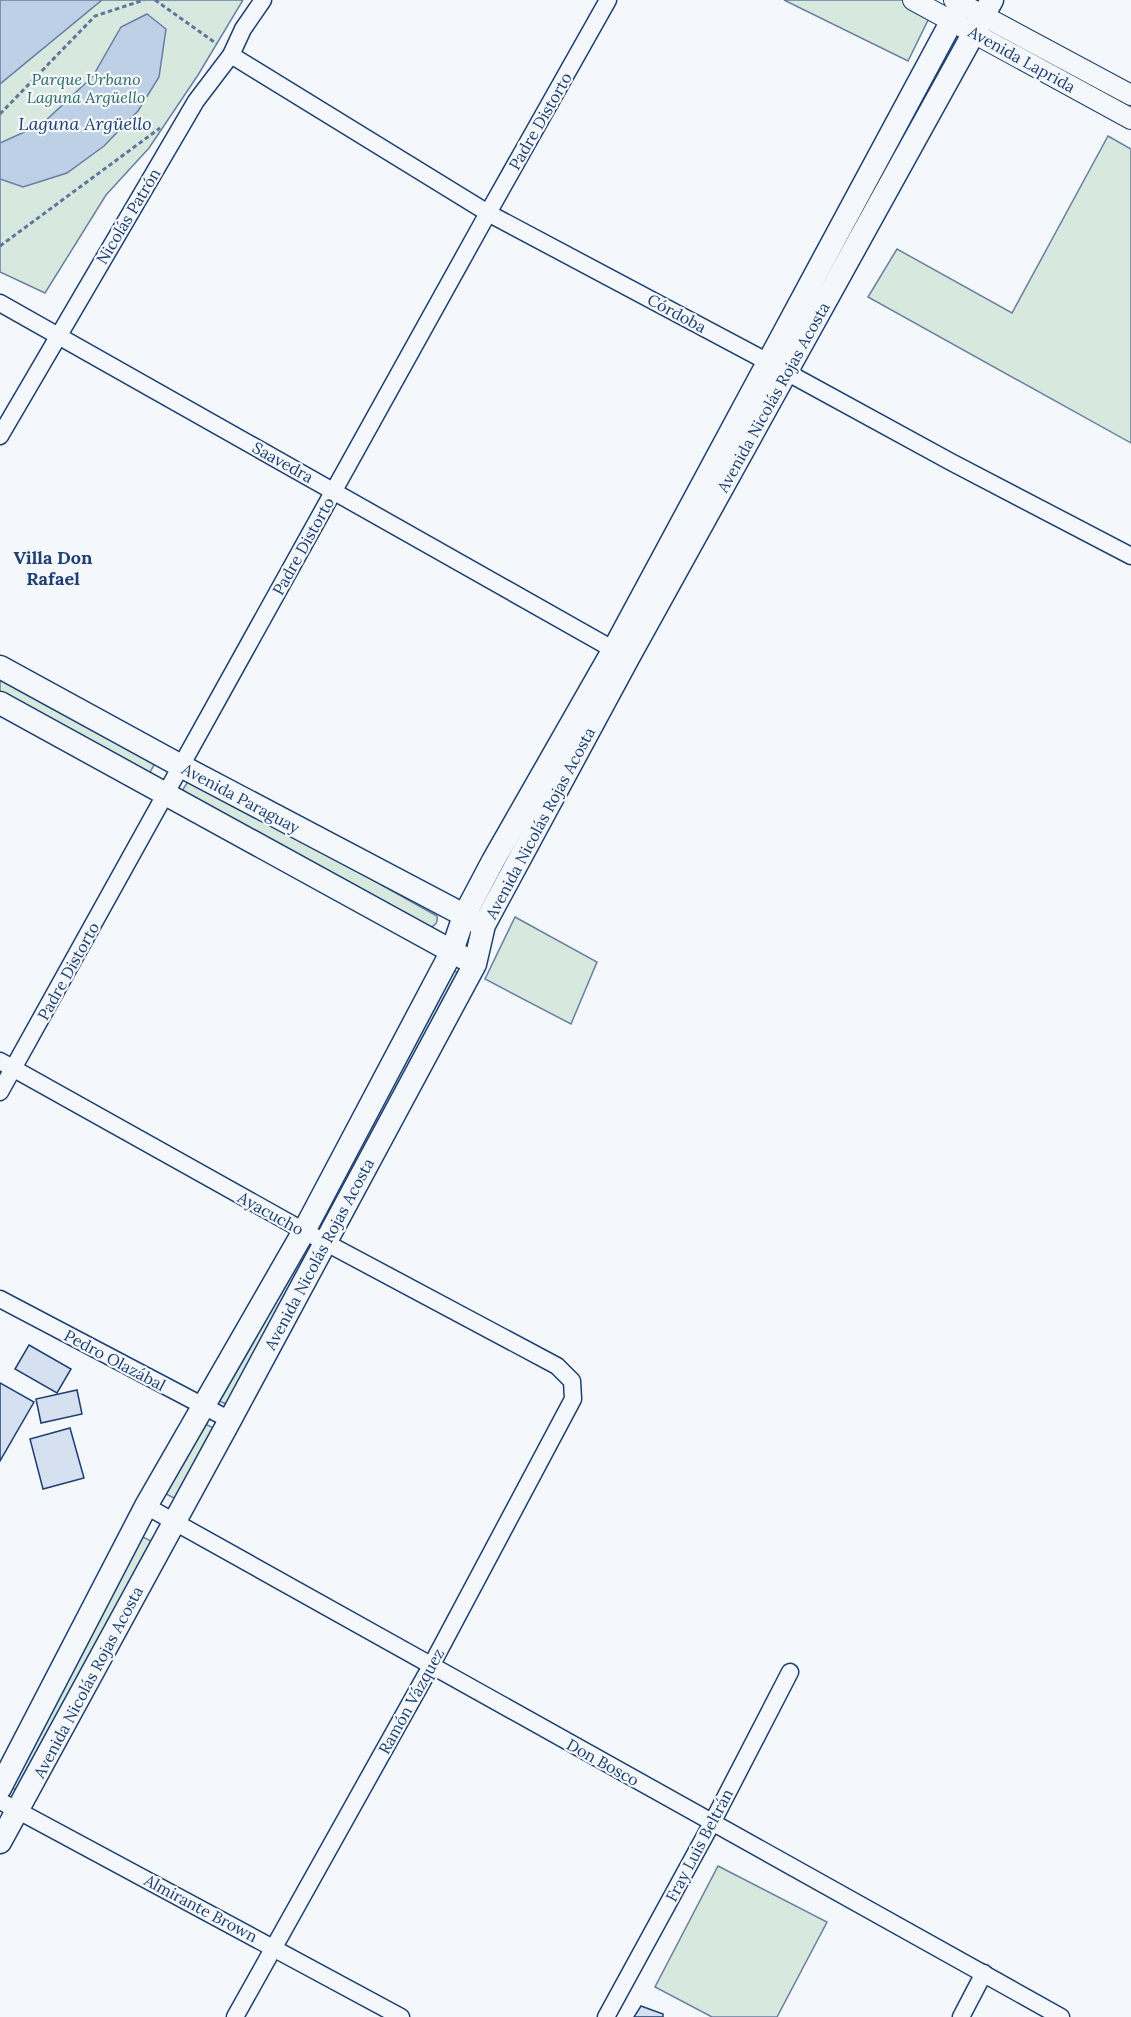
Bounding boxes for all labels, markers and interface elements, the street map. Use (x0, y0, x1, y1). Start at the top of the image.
street label: Avenida Laprida (964, 21, 1079, 97)
park label: Parque Urbano Laguna Argüello (27, 69, 145, 107)
street label: Padre Distorto (504, 69, 576, 173)
water label: Laguna Argüello (18, 112, 152, 135)
street label: Nicolás Patrón (91, 164, 165, 268)
street label: Córdoba (644, 289, 710, 337)
street label: Avenida Nicolás Rojas Acosta (712, 298, 834, 496)
street label: Saavedra (249, 437, 317, 487)
street label: Padre Distorto (268, 493, 338, 599)
district label: Villa Don Rafael (14, 546, 93, 590)
street label: Avenida Nicolás Rojas Acosta (480, 724, 599, 923)
street label: Avenida Paraguay (178, 758, 304, 838)
street label: Padre Distorto (33, 918, 103, 1024)
street label: Avenida Nicolás Rojas Acosta (259, 1155, 378, 1354)
street label: Ayacucho (234, 1186, 307, 1239)
street label: Pedro Olazábal (61, 1325, 169, 1395)
street label: Avenida Nicolás Rojas Acosta (28, 1583, 147, 1782)
street label: Ramón Vázquez (374, 1645, 448, 1757)
street label: Don Bosco (563, 1734, 643, 1790)
street label: Fray Luis Beltrán (661, 1785, 737, 1905)
street label: Almirante Brown (140, 1869, 261, 1946)

